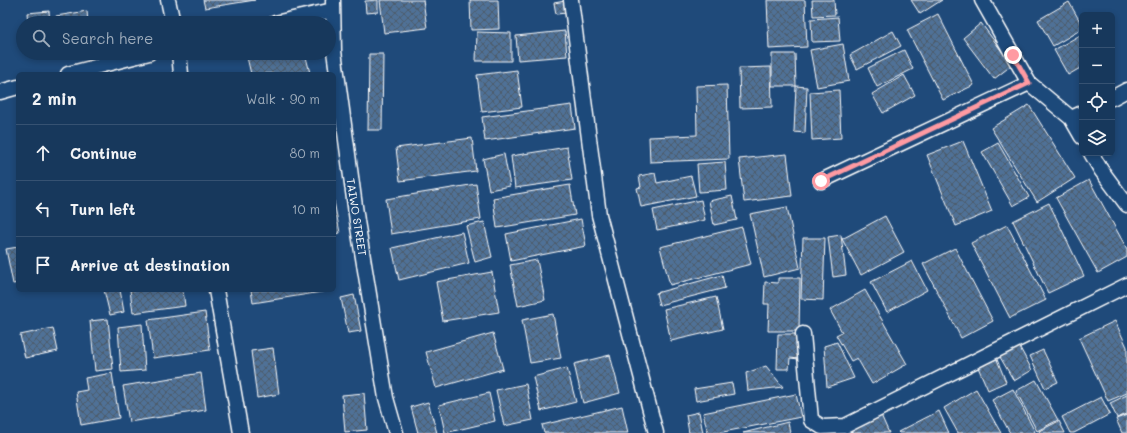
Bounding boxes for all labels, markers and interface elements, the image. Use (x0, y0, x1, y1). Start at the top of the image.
map controls (1079, 12, 1115, 156)
button: + (1079, 12, 1115, 48)
search box (16, 16, 336, 60)
icon: search (30, 27, 52, 49)
text: Search here (62, 28, 153, 48)
route end (1004, 46, 1022, 64)
button: − (1079, 48, 1115, 84)
button: locate (1079, 84, 1115, 120)
text: 2 min (32, 87, 77, 109)
text: Walk · 90 m (246, 90, 320, 107)
button: layers (1079, 120, 1115, 156)
icon: ahead (32, 142, 54, 164)
text: Continue (70, 143, 137, 163)
text: 80 m (290, 144, 320, 161)
route start (812, 172, 830, 190)
street label: TAIWO STREET (343, 177, 371, 257)
icon: left (32, 198, 54, 220)
text: Turn left (70, 199, 135, 219)
text: 10 m (292, 200, 320, 217)
icon: arrive (32, 254, 54, 276)
text: Arrive at destination (70, 255, 230, 275)

